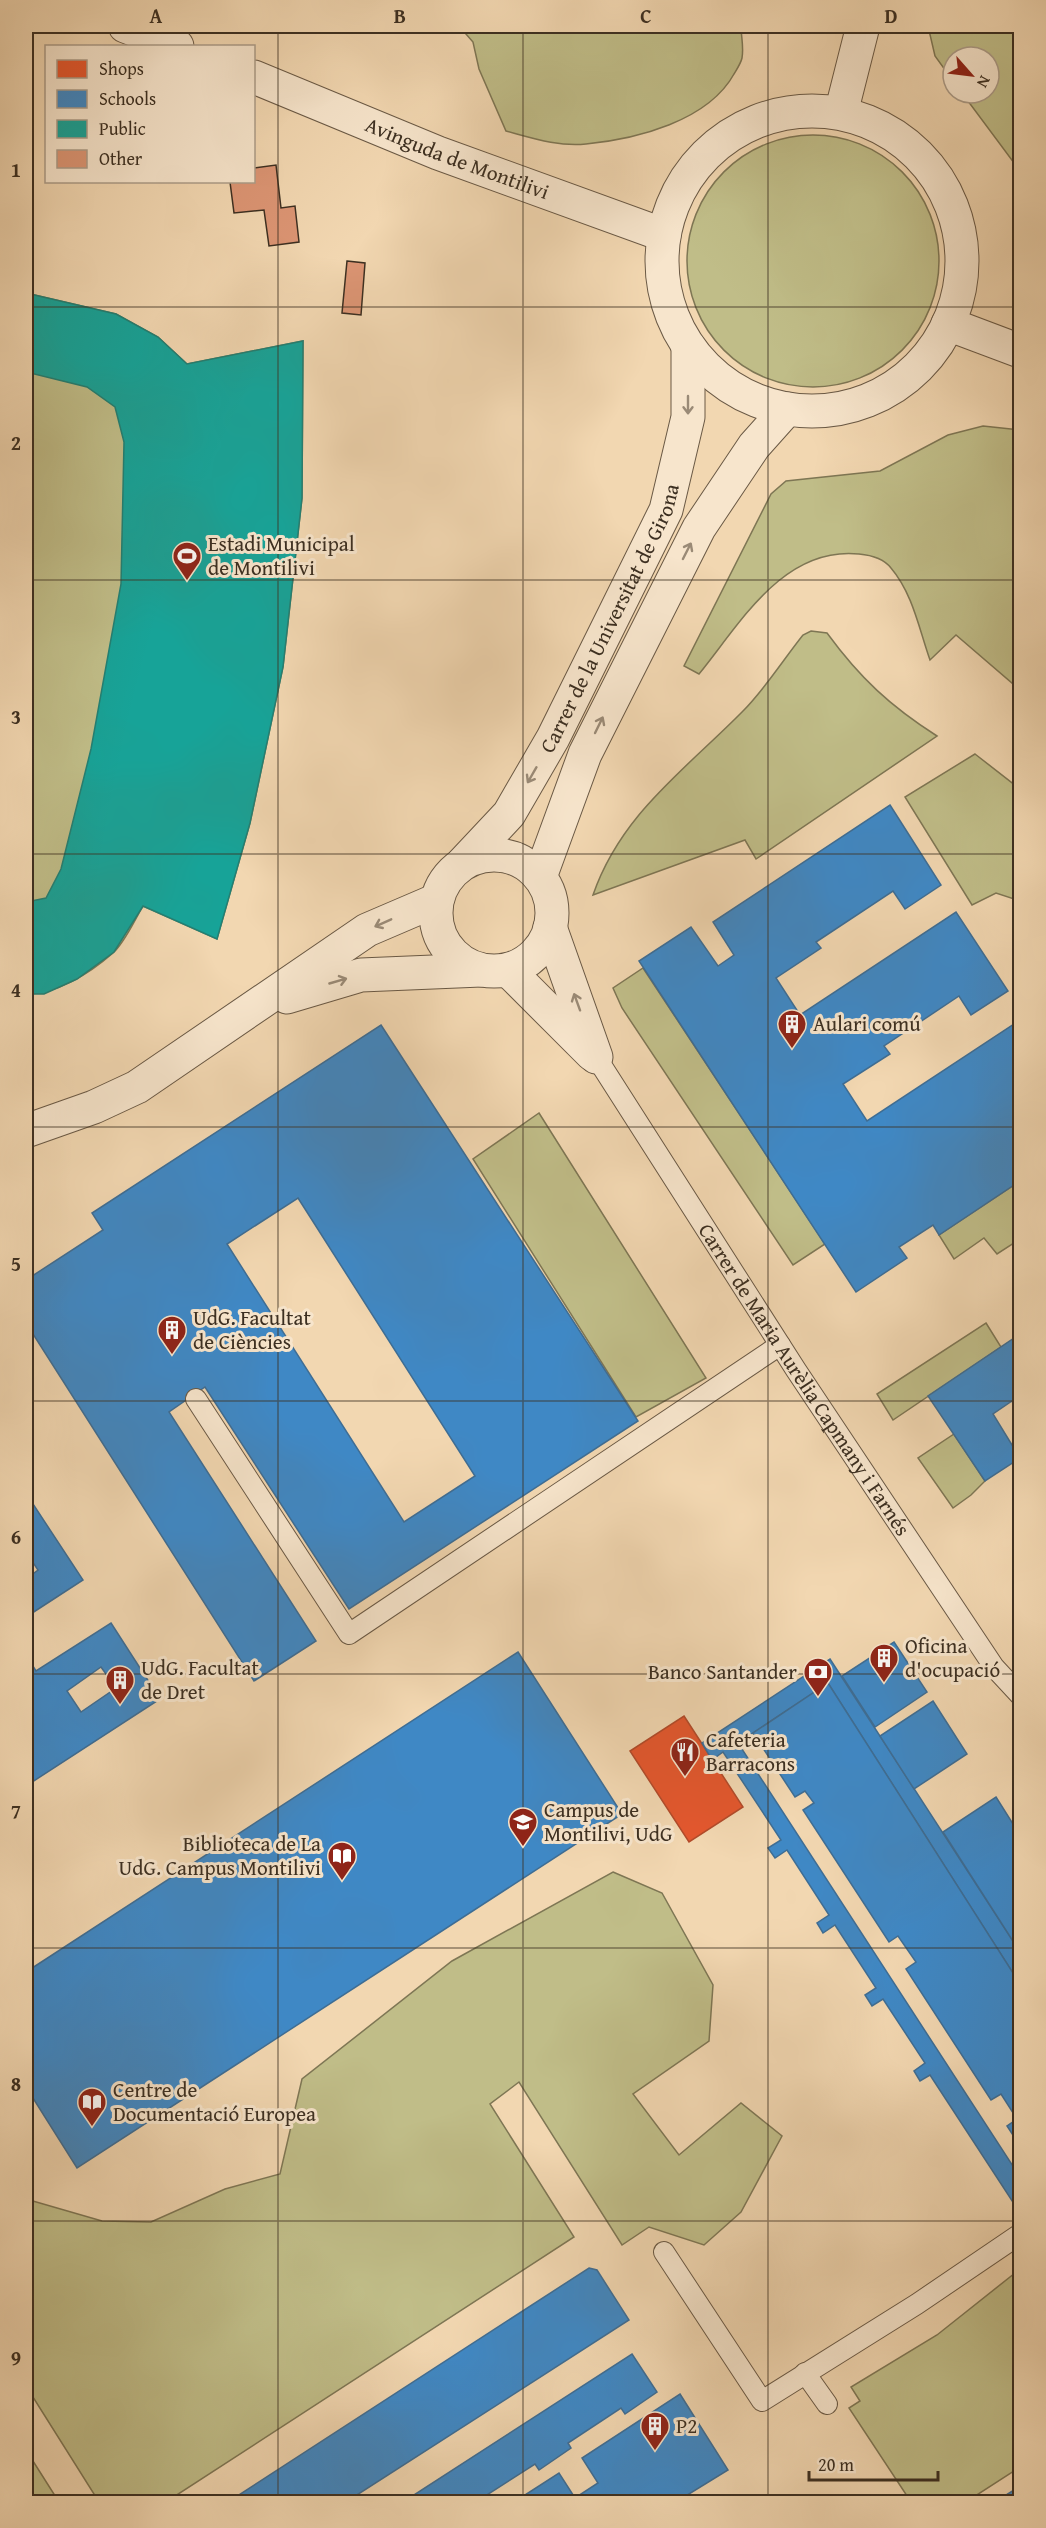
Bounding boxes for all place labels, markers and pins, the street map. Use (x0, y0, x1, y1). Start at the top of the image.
place label: Estadi Municipal de Montilivi (208, 528, 355, 583)
sports icon: Estadi Municipal de Montilivi (171, 540, 203, 582)
building icon: Aulari comú (776, 1008, 808, 1050)
place label: Aulari comú (813, 1008, 921, 1039)
place label: UdG. Facultat de Ciències (193, 1302, 311, 1357)
building icon: UdG. Facultat de Ciències (156, 1314, 188, 1356)
place label: Oficina d'ocupació (905, 1630, 1000, 1685)
building icon: Oficina d'ocupació (868, 1642, 900, 1684)
place label: UdG. Facultat de Dret (141, 1652, 259, 1707)
place label: Banco Santander (648, 1656, 797, 1687)
bank icon: Banco Santander (802, 1656, 834, 1698)
building icon: UdG. Facultat de Dret (104, 1664, 136, 1706)
place label: Cafeteria Barracons (706, 1724, 795, 1779)
restaurant icon: Cafeteria Barracons (669, 1736, 701, 1778)
place label: Campus de Montilivi, UdG (544, 1794, 672, 1849)
school or university icon: Campus de Montilivi, UdG (507, 1806, 539, 1848)
place label: Biblioteca de La UdG. Campus Montilivi (119, 1828, 321, 1883)
library icon: Biblioteca de La UdG. Campus Montilivi (326, 1840, 358, 1882)
place label: Centre de Documentació Europea (113, 2074, 316, 2129)
library icon: Centre de Documentació Europea (76, 2086, 108, 2128)
building icon: P2 (639, 2410, 671, 2452)
place label: P2 (676, 2410, 697, 2441)

